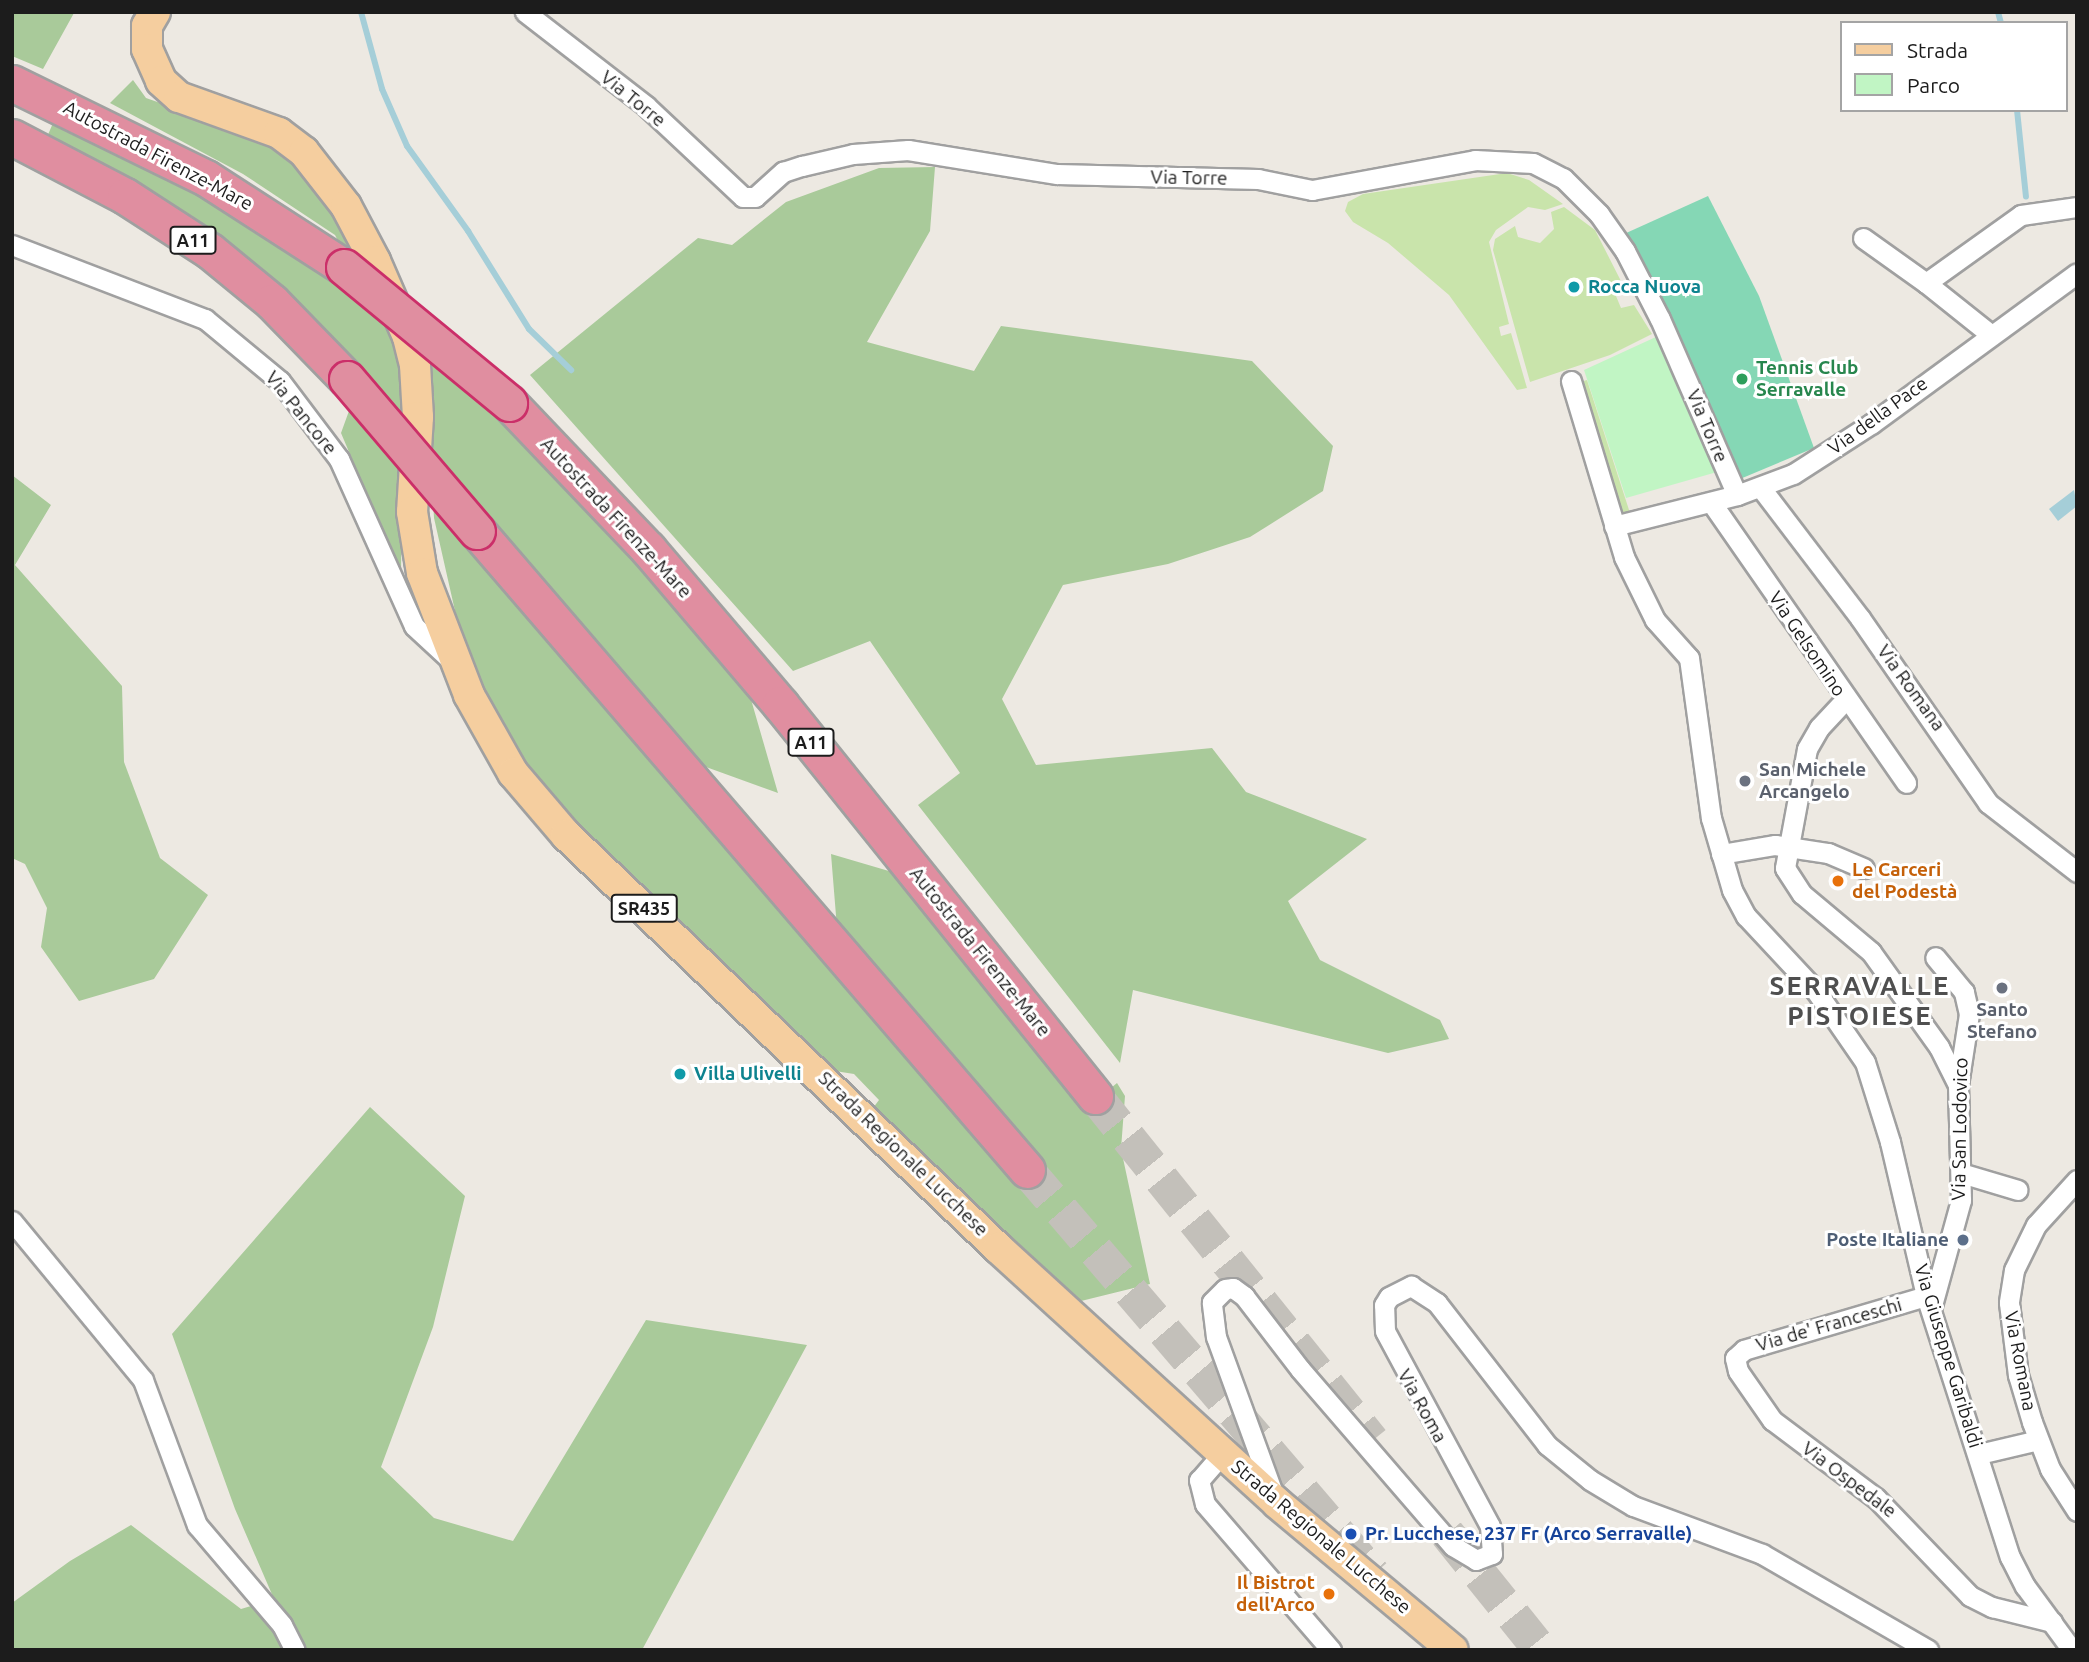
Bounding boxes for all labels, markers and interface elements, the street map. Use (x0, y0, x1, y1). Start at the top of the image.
legend (1840, 21, 2068, 112)
text: Strada (1907, 38, 1968, 62)
street label: Via Torre (596, 66, 670, 132)
text: Parco (1907, 73, 1960, 97)
street label: Autostrada Firenze-Mare (59, 96, 257, 216)
street label: Via Torre (1150, 166, 1228, 190)
road number: A11 (168, 226, 218, 254)
place label: Rocca Nuova (1588, 276, 1701, 298)
marker: Rocca Nuova (1566, 279, 1582, 295)
place label: Tennis Club Serravalle (1756, 357, 1858, 401)
street label: Via Pancore (260, 367, 342, 459)
marker: Tennis Club Serravalle (1734, 371, 1750, 387)
street label: Via della Pace (1824, 372, 1932, 460)
street label: Via Torre (1681, 386, 1733, 466)
street label: Autostrada Firenze-Mare (536, 433, 696, 603)
street label: Via Gelsomino (1763, 587, 1851, 701)
street label: Via Romana (1872, 640, 1950, 736)
road number: A11 (786, 728, 836, 756)
place label: San Michele Arcangelo (1759, 759, 1866, 803)
marker: San Michele Arcangelo (1737, 773, 1753, 789)
place label: Le Carceri del Podestà (1852, 859, 1957, 903)
street label: Autostrada Firenze-Mare (905, 863, 1055, 1041)
marker: Le Carceri del Podestà (1830, 873, 1846, 889)
road number: SR435 (611, 894, 677, 923)
district label: SERRAVALLE PISTOIESE (1771, 970, 1949, 1032)
marker: Santo Stefano (1994, 980, 2010, 996)
place label: Santo Stefano (1967, 999, 2037, 1043)
street label: Via San Lodovico (1947, 1057, 1973, 1201)
place label: Villa Ulivelli (694, 1063, 802, 1085)
marker: Villa Ulivelli (672, 1066, 688, 1082)
street label: Strada Regionale Lucchese (813, 1067, 993, 1241)
place label: Poste Italiane (1826, 1229, 1949, 1251)
marker: Poste Italiane (1955, 1232, 1971, 1248)
street label: Via Giuseppe Garibaldi (1909, 1261, 1987, 1451)
street label: Via de' Franceschi (1753, 1293, 1905, 1357)
street label: Via Romana (1999, 1309, 2041, 1413)
street label: Via Roma (1393, 1365, 1451, 1447)
street label: Via Ospedale (1797, 1437, 1901, 1523)
street label: Strada Regionale Lucchese (1227, 1455, 1415, 1619)
place label: Pr. Lucchese, 237 Fr (Arco Serravalle) (1365, 1523, 1692, 1545)
marker: Pr. Lucchese, 237 Fr (Arco Serravalle) (1343, 1526, 1359, 1542)
place label: Il Bistrot dell'Arco (1236, 1572, 1315, 1616)
marker: Il Bistrot dell'Arco (1321, 1586, 1337, 1602)

